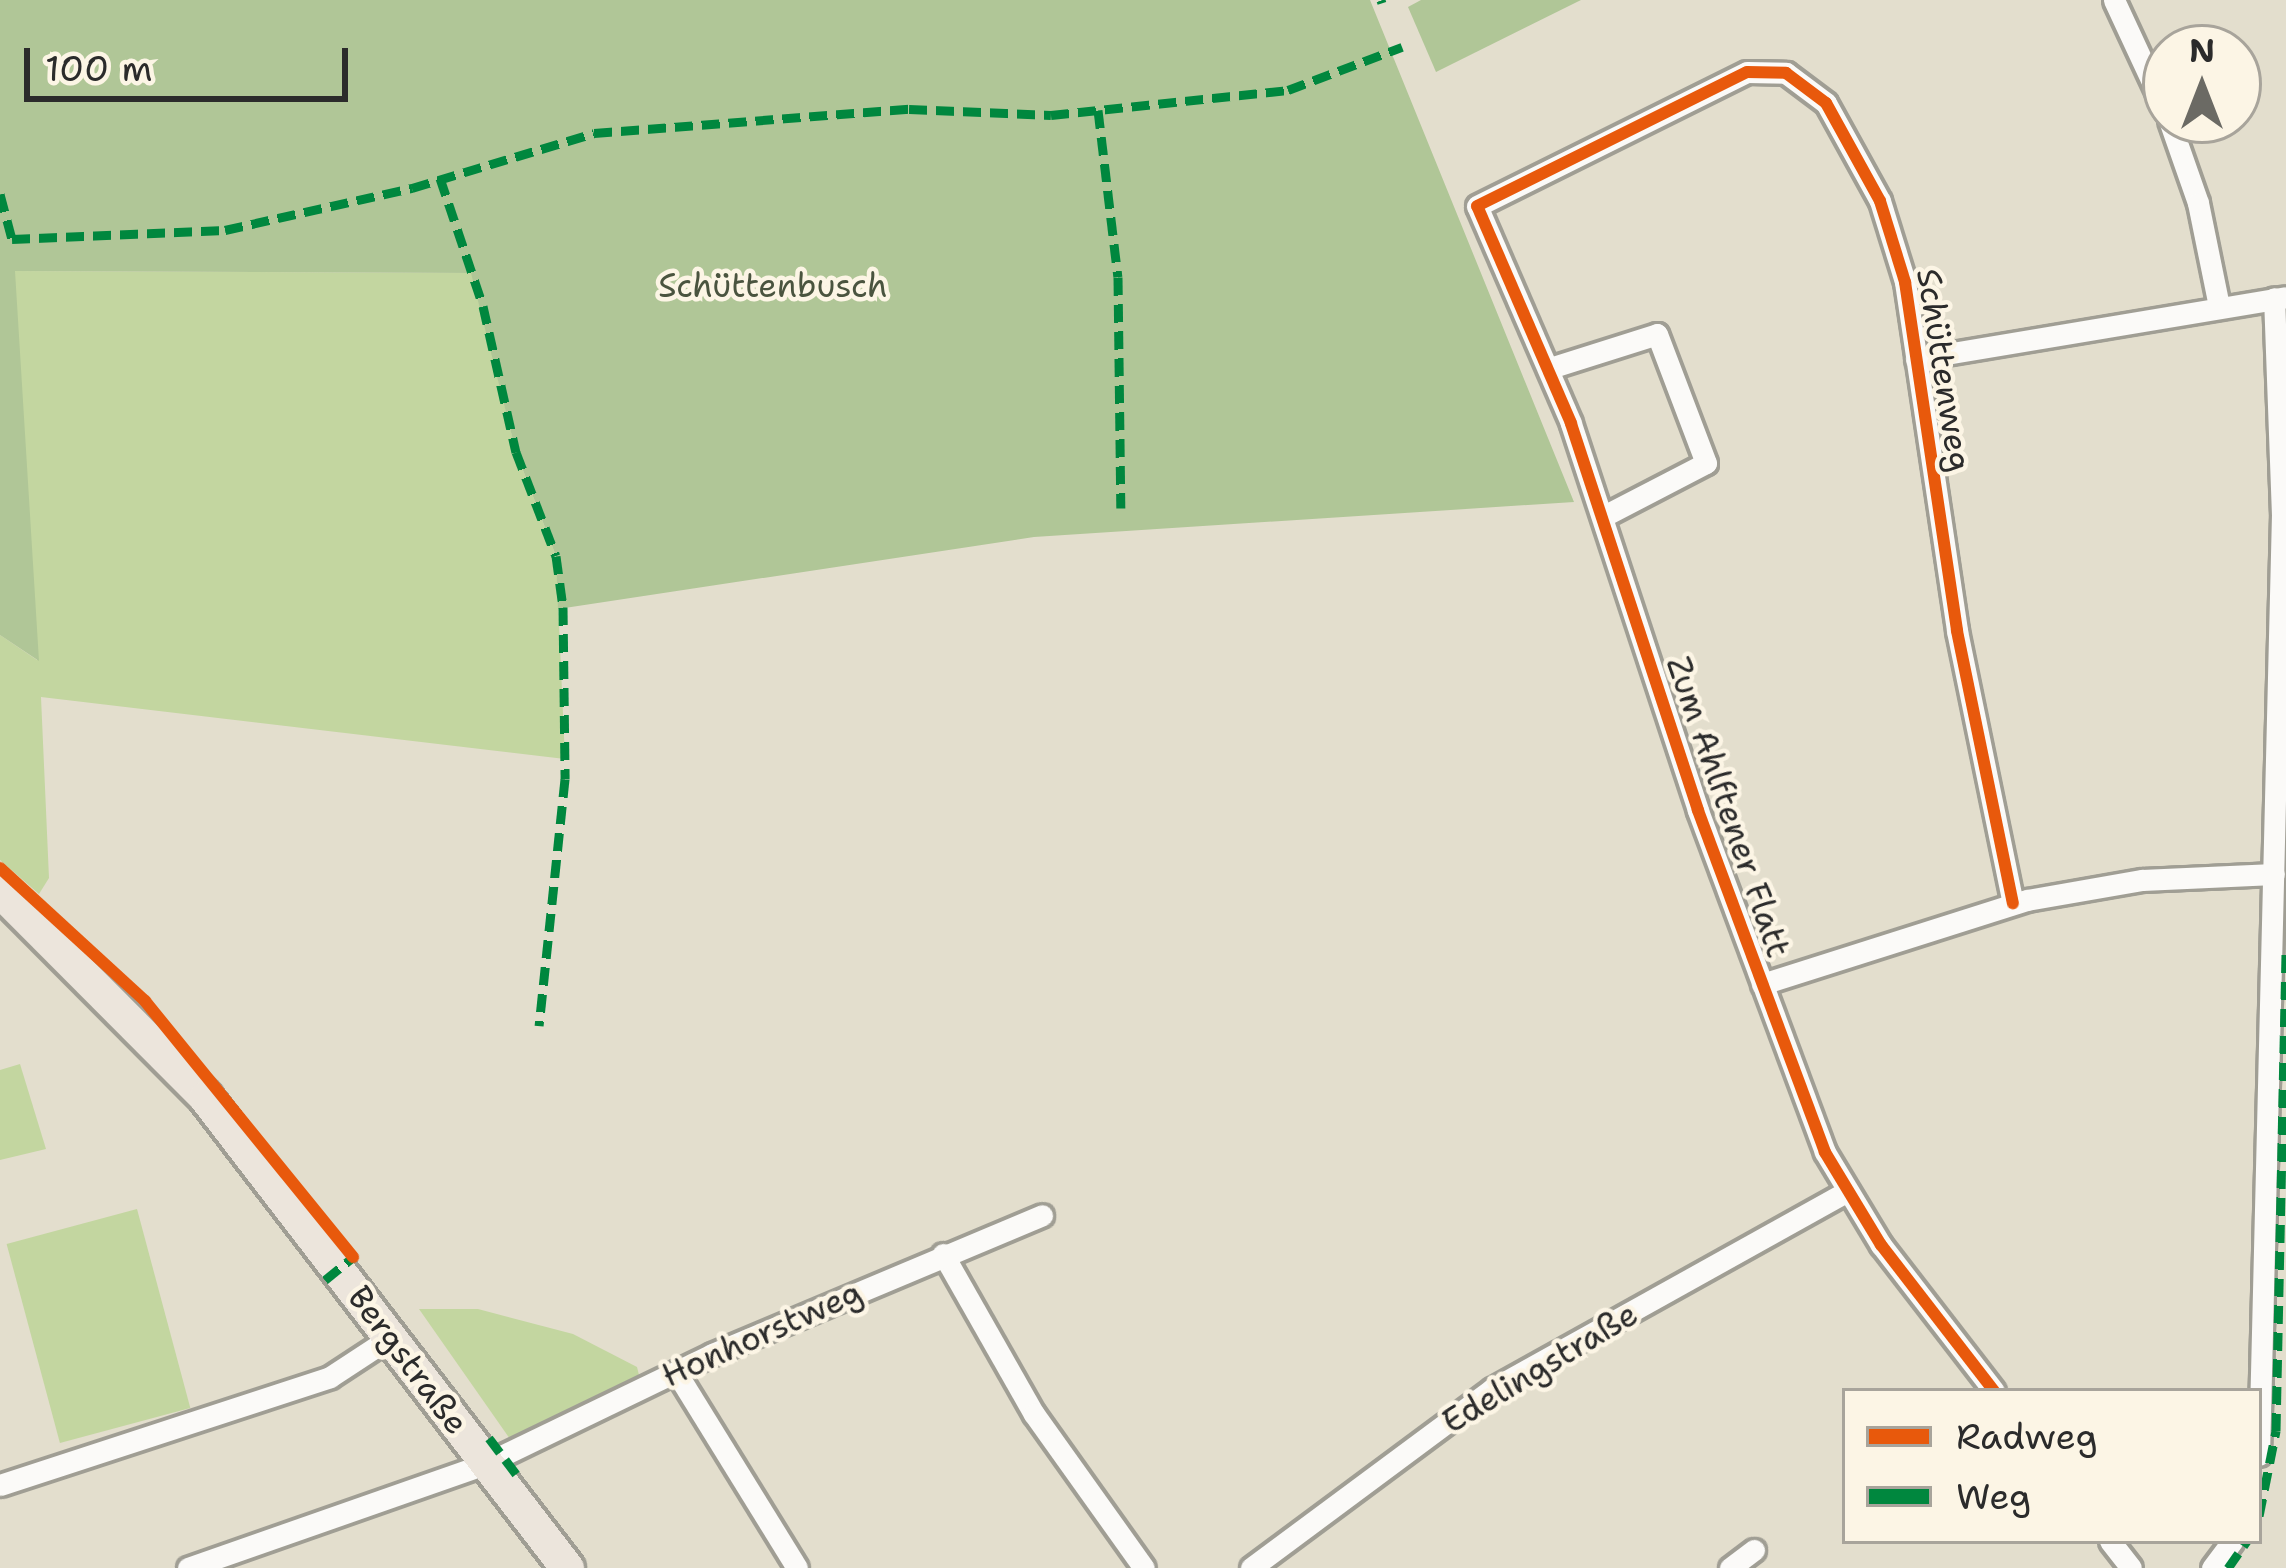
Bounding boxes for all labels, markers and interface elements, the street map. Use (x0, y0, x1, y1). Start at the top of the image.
scale bar (30, 24, 354, 98)
north arrow (2142, 24, 2262, 144)
text: N (2189, 28, 2215, 73)
text: 100 m (45, 44, 153, 93)
park label: Schüttenbusch (658, 266, 888, 306)
street label: Schüttenweg (1908, 266, 1980, 474)
street label: Zum Ahlftener Flatt (1658, 651, 1798, 963)
street label: Honhorstweg (656, 1272, 868, 1396)
street label: Bergstraße (339, 1278, 477, 1442)
street label: Edelingstraße (1435, 1294, 1645, 1442)
legend (1842, 1388, 2262, 1544)
text: Radweg (1956, 1412, 2098, 1461)
text: Weg (1956, 1472, 2031, 1521)

